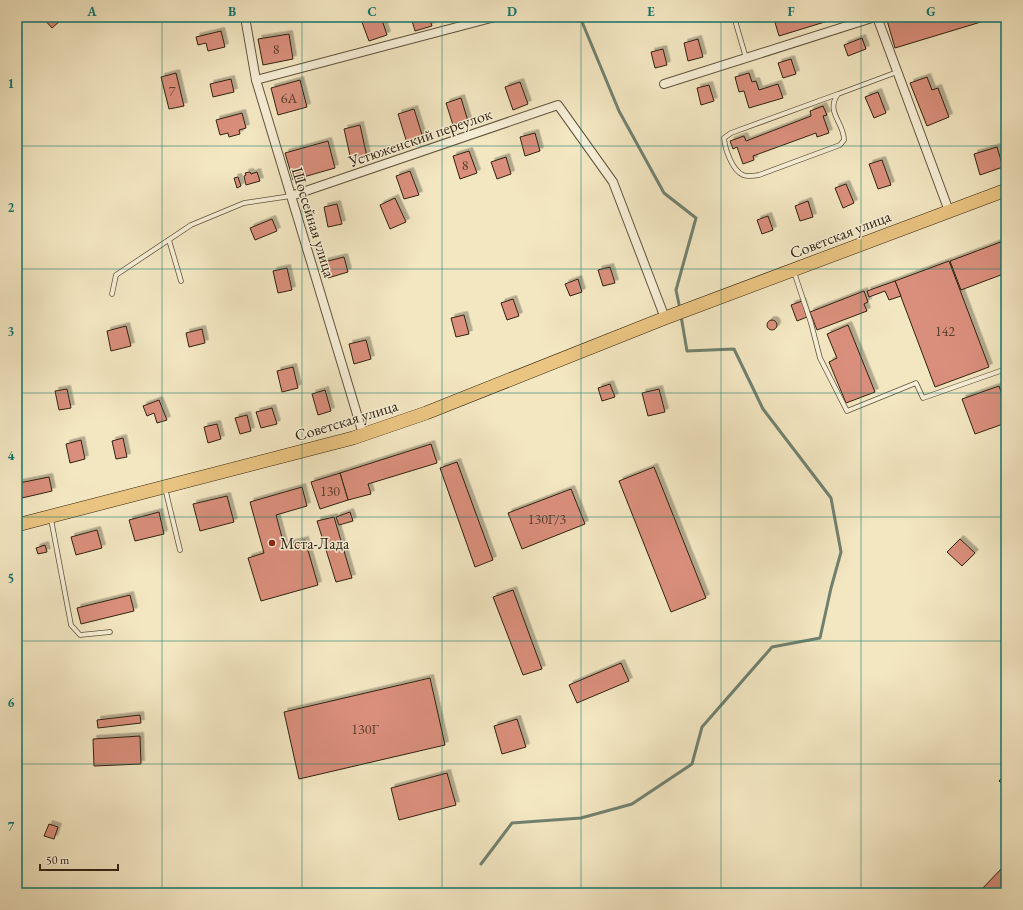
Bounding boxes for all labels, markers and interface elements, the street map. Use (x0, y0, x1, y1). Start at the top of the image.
text: A (86, 3, 97, 20)
text: B (228, 3, 236, 20)
text: C (367, 3, 377, 20)
text: D (507, 3, 517, 20)
text: E (647, 3, 655, 20)
text: F (787, 3, 795, 20)
text: G (926, 3, 936, 20)
house number: 8 (273, 40, 280, 58)
text: 1 (8, 75, 15, 92)
house number: 7 (169, 82, 176, 100)
house number: 6А (281, 89, 298, 107)
street label: Устюженский переулок (345, 103, 495, 172)
house number: 8 (462, 156, 469, 174)
street label: Шоссейная улица (287, 165, 340, 280)
text: 2 (8, 199, 15, 216)
street label: Советская улица (787, 205, 894, 263)
house number: 142 (935, 322, 955, 340)
text: 3 (8, 323, 15, 340)
street label: Советская улица (292, 395, 401, 446)
text: 4 (8, 447, 15, 464)
house number: 130 (320, 482, 340, 500)
house number: 130Г/3 (528, 510, 567, 528)
place label: Мста-Лада (280, 533, 350, 554)
marker: Мста-Лада (267, 538, 277, 548)
text: 5 (8, 570, 14, 587)
text: 6 (8, 694, 15, 711)
house number: 130Г (351, 720, 379, 738)
text: 7 (8, 818, 15, 835)
scale bar (40, 846, 118, 872)
text: 50 m (46, 852, 70, 868)

